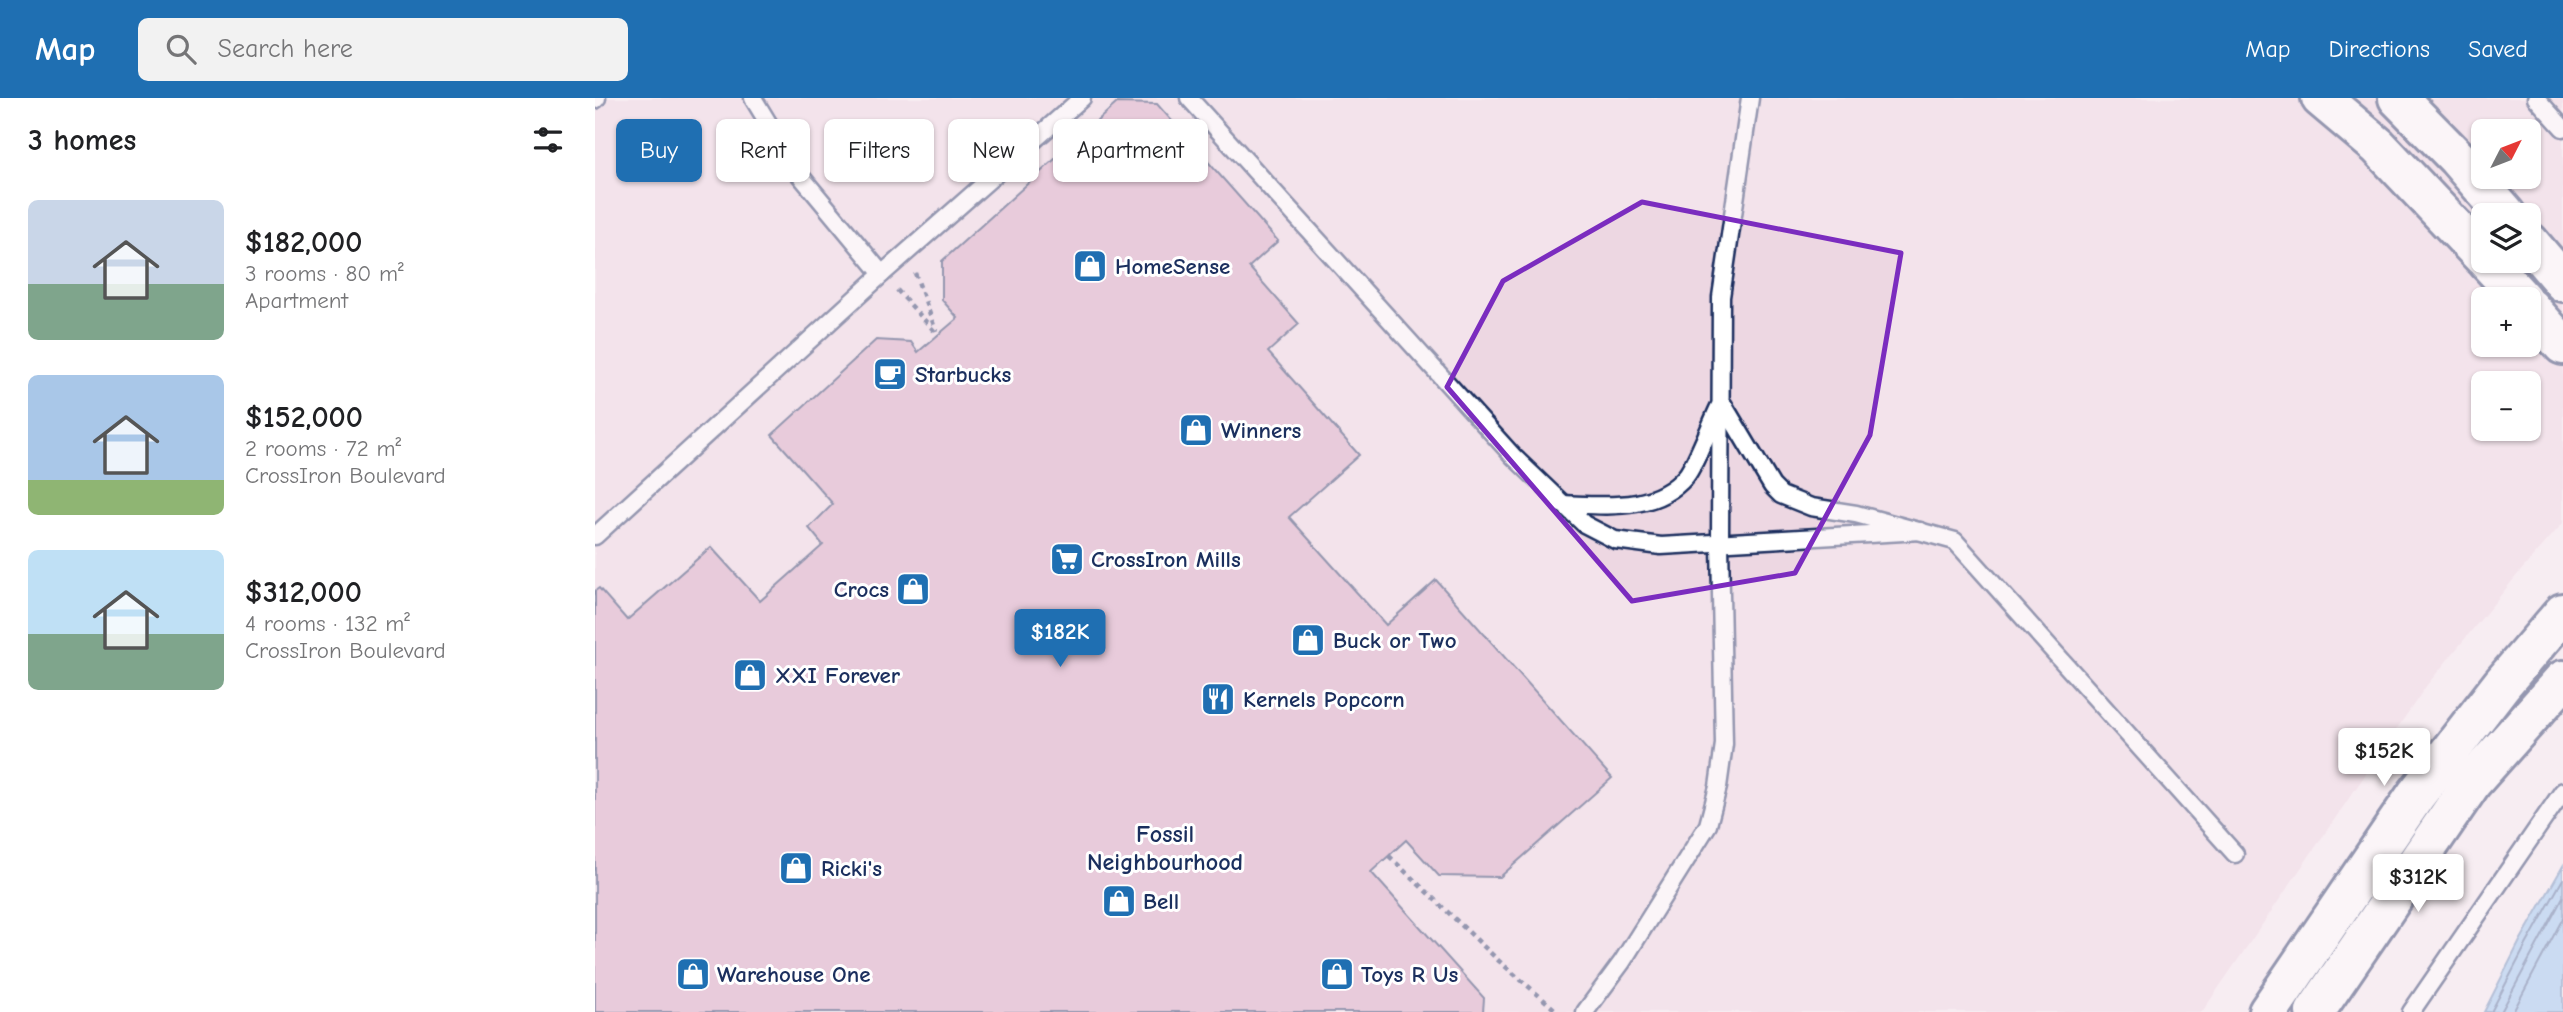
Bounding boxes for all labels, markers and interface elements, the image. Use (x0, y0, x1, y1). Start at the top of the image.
search box (138, 18, 628, 81)
text: Map (35, 30, 96, 68)
icon: search (162, 30, 200, 68)
text: Search here (218, 34, 353, 64)
text: Map (2245, 35, 2291, 63)
text: Directions (2329, 35, 2430, 63)
text: Saved (2468, 35, 2528, 63)
chip: Buy (616, 119, 702, 182)
chip: Rent (716, 119, 810, 182)
chip: Filters (824, 119, 934, 182)
chip: New (948, 119, 1039, 182)
chip: Apartment (1053, 119, 1208, 182)
north arrow (2471, 119, 2541, 189)
map controls (2471, 119, 2541, 441)
icon: filters (529, 121, 567, 159)
text: 3 homes (28, 123, 136, 158)
button: layers (2471, 203, 2541, 273)
text: $182,000 (245, 225, 362, 260)
icon: home (84, 228, 168, 312)
shop icon: HomeSense (1071, 247, 1109, 285)
place label: HomeSense (1115, 253, 1230, 280)
text: 3 rooms · 80 m² (245, 260, 404, 287)
text: Apartment (245, 287, 348, 314)
button: + (2471, 287, 2541, 357)
cafe icon: Starbucks (871, 355, 909, 393)
place label: Starbucks (915, 361, 1012, 388)
button: − (2471, 371, 2541, 441)
text: $152,000 (245, 400, 363, 435)
icon: home (84, 403, 168, 487)
shop icon: Winners (1177, 411, 1215, 449)
place label: Winners (1221, 417, 1302, 444)
text: 2 rooms · 72 m² (245, 435, 401, 462)
text: CrossIron Boulevard (245, 462, 446, 489)
supermarket icon: CrossIron Mills (1048, 540, 1086, 578)
place label: CrossIron Mills (1091, 546, 1241, 573)
shop icon: Crocs (894, 570, 932, 608)
text: $312,000 (245, 575, 362, 610)
place label: Crocs (834, 576, 889, 603)
icon: home (84, 578, 168, 662)
text: 4 rooms · 132 m² (245, 610, 410, 637)
pin: $182K (1011, 610, 1109, 669)
text: $182K (1030, 618, 1090, 645)
shop icon: Buck or Two (1289, 621, 1327, 659)
place label: Buck or Two (1333, 627, 1457, 654)
text: CrossIron Boulevard (245, 637, 446, 664)
shop icon: XXI Forever (731, 656, 769, 694)
place label: XXI Forever (775, 662, 901, 689)
restaurant icon: Kernels Popcorn (1199, 680, 1237, 718)
place label: Kernels Popcorn (1243, 686, 1405, 713)
pin: $152K (2335, 728, 2433, 788)
text: $152K (2354, 737, 2414, 764)
district label: Fossil Neighbourhood (1087, 820, 1243, 876)
shop icon: Ricki's (777, 849, 815, 887)
pin: $312K (2369, 854, 2467, 914)
place label: Ricki's (821, 855, 882, 882)
text: $312K (2389, 863, 2447, 890)
shop icon: Bell (1100, 882, 1138, 920)
place label: Bell (1143, 888, 1179, 915)
shop icon: Warehouse One (674, 955, 712, 993)
shop icon: Toys R Us (1318, 955, 1356, 993)
place label: Warehouse One (717, 961, 871, 988)
place label: Toys R Us (1361, 961, 1458, 988)

